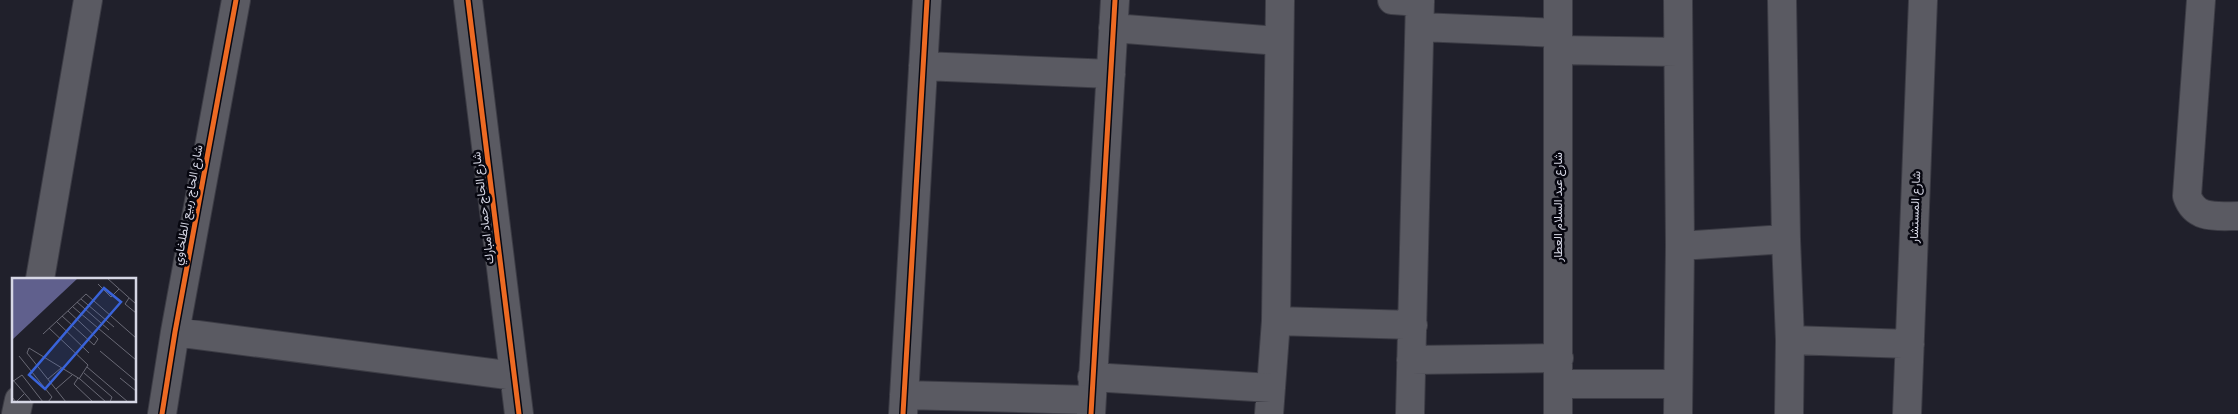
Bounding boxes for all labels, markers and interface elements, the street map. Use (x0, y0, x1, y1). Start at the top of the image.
street label: شارع الحاج ربيع الطلخاوي (169, 143, 208, 267)
street label: شارع الحاج حماد امبارك (467, 151, 499, 265)
street label: شارع عبد السلام العطار (1549, 152, 1567, 263)
street label: شارع المستشار (1905, 171, 1925, 244)
inset map (12, 278, 136, 402)

